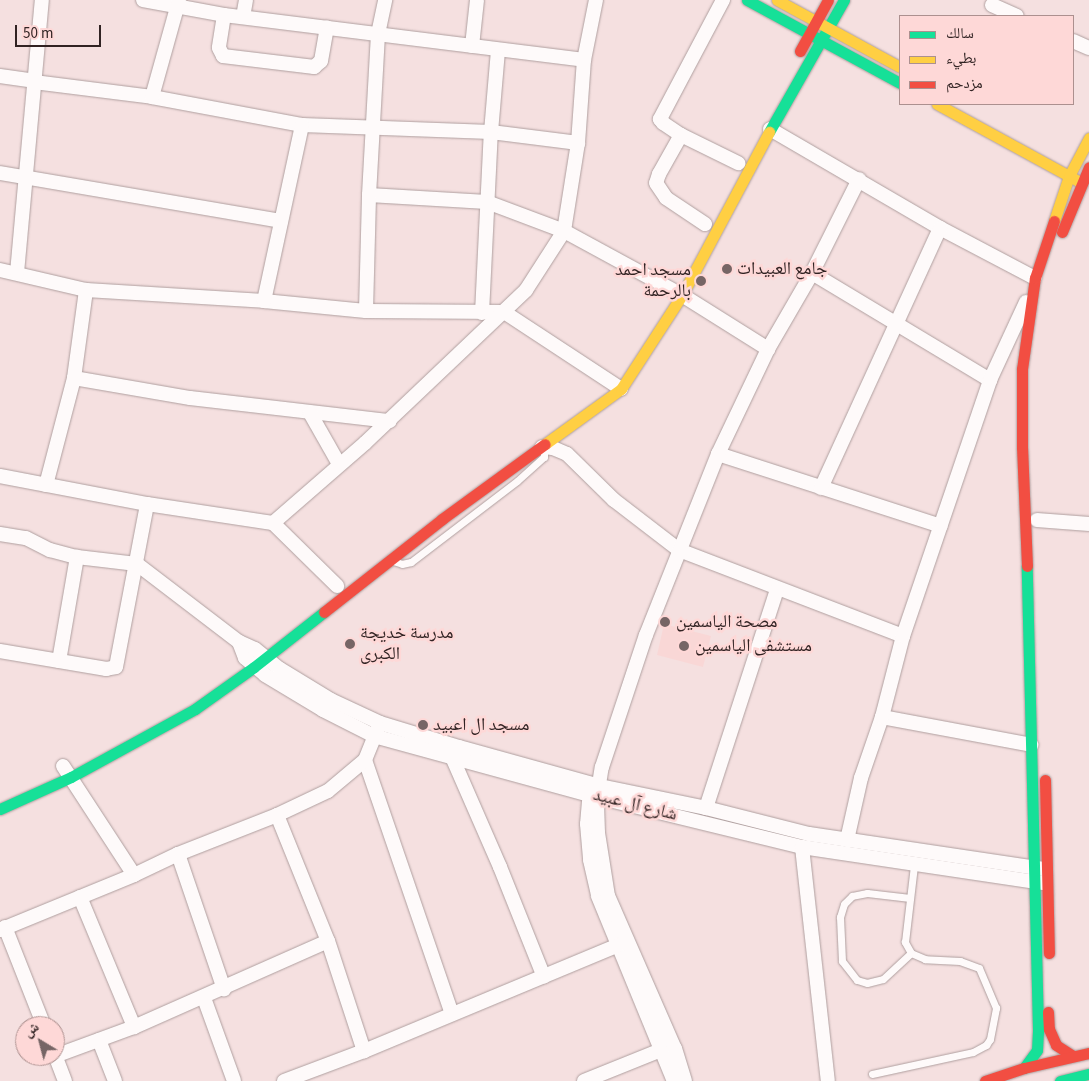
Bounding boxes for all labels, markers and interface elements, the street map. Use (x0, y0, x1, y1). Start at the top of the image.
scale bar (18, 15, 104, 47)
legend (899, 15, 1074, 105)
text: 50 m (23, 23, 53, 44)
text: سالك (946, 23, 974, 44)
text: بطيء (946, 48, 976, 69)
text: مزدحم (946, 73, 983, 94)
place label: جامع العبيدات (737, 258, 827, 280)
place label: مسجد احمد بالرحمة (615, 260, 691, 302)
marker: جامع العبيدات (721, 263, 733, 275)
marker: مسجد احمد بالرحمة (695, 275, 707, 287)
place label: مصحة الياسمين (676, 611, 777, 633)
marker: مصحة الياسمين (658, 615, 672, 629)
place label: مدرسة خديجة الكبرى (360, 623, 454, 666)
place label: مستشفى الياسمين (695, 635, 812, 657)
marker: مدرسة خديجة الكبرى (344, 638, 356, 650)
marker: مستشفى الياسمين (677, 639, 691, 653)
place label: مسجد ال اعبيد (433, 714, 529, 736)
marker: مسجد ال اعبيد (417, 719, 429, 731)
street label: شارع آل عبيد (591, 784, 679, 826)
north arrow (15, 1016, 65, 1066)
text: ش (20, 1017, 44, 1042)

